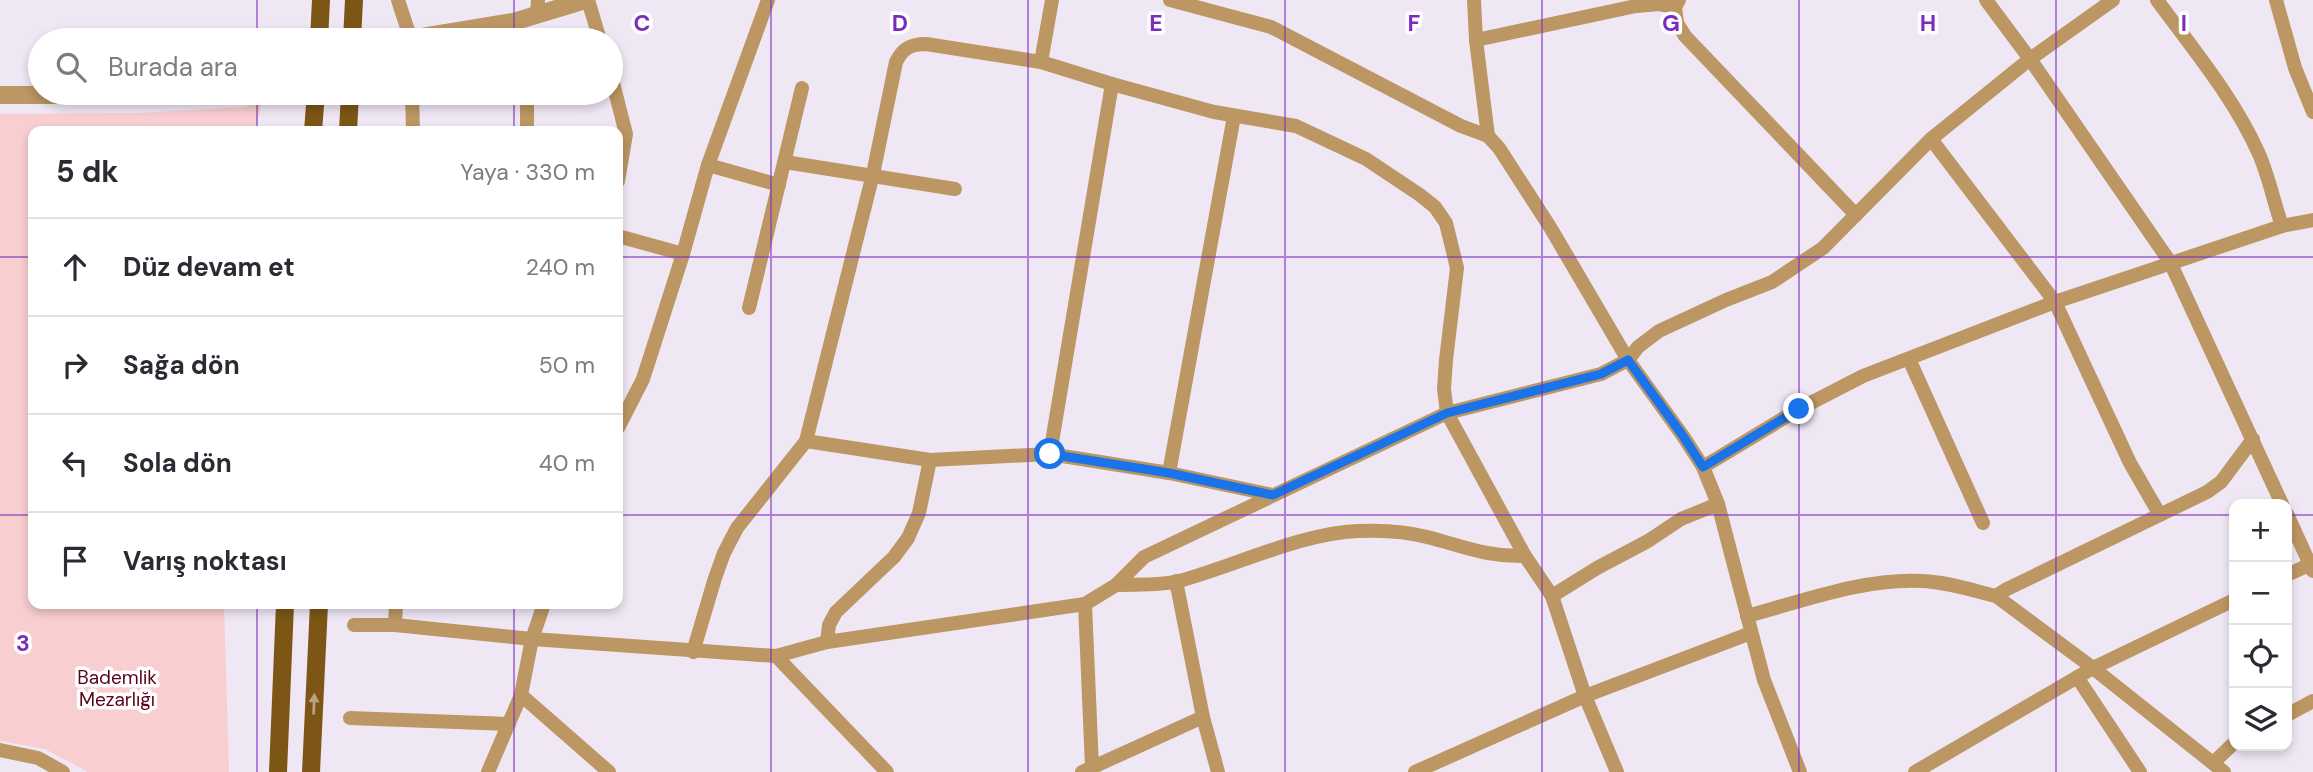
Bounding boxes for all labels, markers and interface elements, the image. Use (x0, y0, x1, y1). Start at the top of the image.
text: C (634, 8, 650, 38)
text: D (892, 8, 908, 38)
text: E (1149, 8, 1163, 38)
text: F (1408, 8, 1421, 38)
text: G (1662, 8, 1680, 38)
text: H (1920, 8, 1936, 38)
text: I (2181, 8, 2187, 38)
search box (28, 28, 623, 105)
icon: search (52, 48, 90, 86)
text: Burada ara (108, 50, 238, 84)
text: 5 dk (56, 152, 119, 191)
text: Yaya · 330 m (460, 157, 595, 187)
icon: ahead (56, 248, 94, 286)
text: Düz devam et (123, 250, 295, 284)
text: 240 m (526, 252, 595, 282)
icon: right (56, 346, 94, 384)
text: Sağa dön (123, 348, 240, 382)
text: 50 m (539, 350, 595, 380)
route end (1783, 393, 1814, 424)
route start (1034, 438, 1065, 469)
icon: left (56, 444, 94, 482)
text: Sola dön (123, 446, 232, 480)
text: 40 m (539, 448, 595, 478)
map controls (2229, 499, 2292, 751)
button: + (2229, 499, 2292, 562)
icon: arrive (56, 542, 94, 580)
text: Varış noktası (123, 544, 287, 578)
button: − (2229, 562, 2292, 625)
button: locate (2229, 625, 2292, 688)
text: 3 (16, 628, 30, 658)
park label: Bademlik Mezarlığı (77, 665, 157, 712)
button: layers (2229, 688, 2292, 751)
one-way arrow (308, 693, 319, 715)

